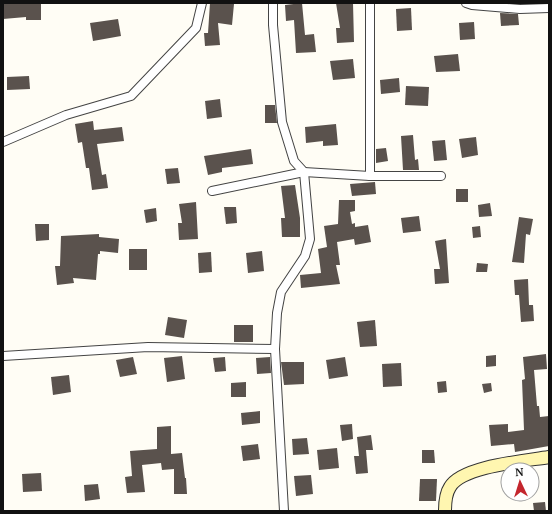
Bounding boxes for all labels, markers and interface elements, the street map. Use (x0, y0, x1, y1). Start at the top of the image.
north arrow (500, 462, 540, 502)
text: N (515, 465, 525, 479)

